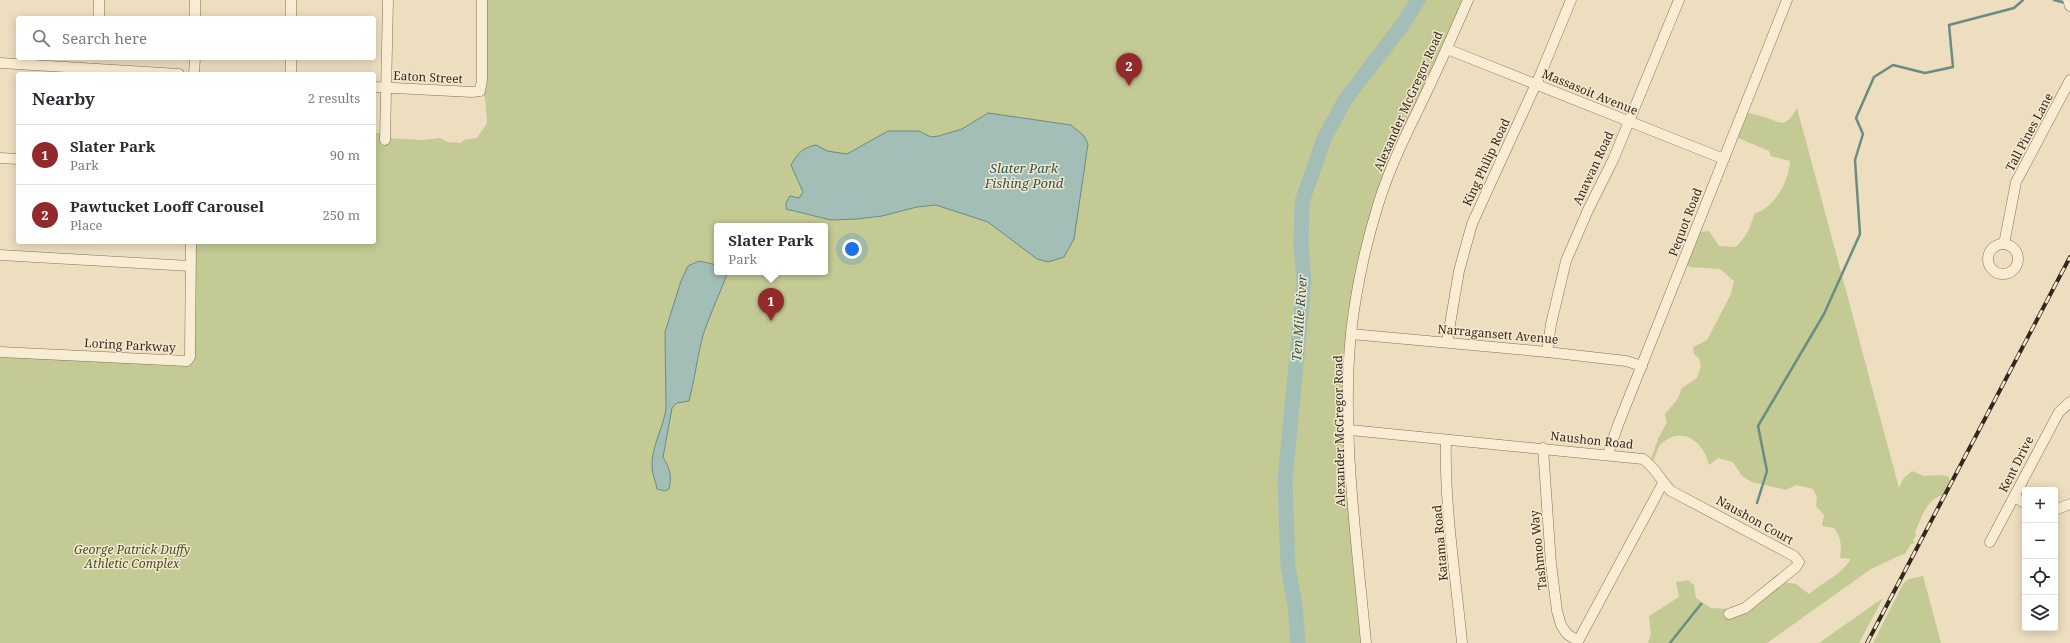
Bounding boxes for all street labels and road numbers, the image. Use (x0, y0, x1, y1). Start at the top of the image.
street label: Alexander McGregor Road (1369, 28, 1447, 174)
street label: Massasoit Avenue (1540, 65, 1640, 119)
street label: Eaton Street (393, 67, 463, 87)
street label: Tall Pines Lane (2001, 90, 2057, 174)
street label: King Philip Road (1458, 115, 1514, 209)
street label: Anawan Road (1568, 128, 1618, 208)
street label: Pequot Road (1664, 185, 1706, 259)
street label: Narragansett Avenue (1437, 320, 1559, 348)
street label: Loring Parkway (84, 334, 176, 356)
street label: Alexander McGregor Road (1329, 355, 1349, 507)
street label: Naushon Road (1550, 427, 1635, 453)
street label: Kent Drive (1995, 433, 2037, 495)
street label: Naushon Court (1713, 492, 1797, 548)
street label: Katama Road (1428, 504, 1452, 582)
street label: Tashmoo Way (1525, 509, 1551, 591)

